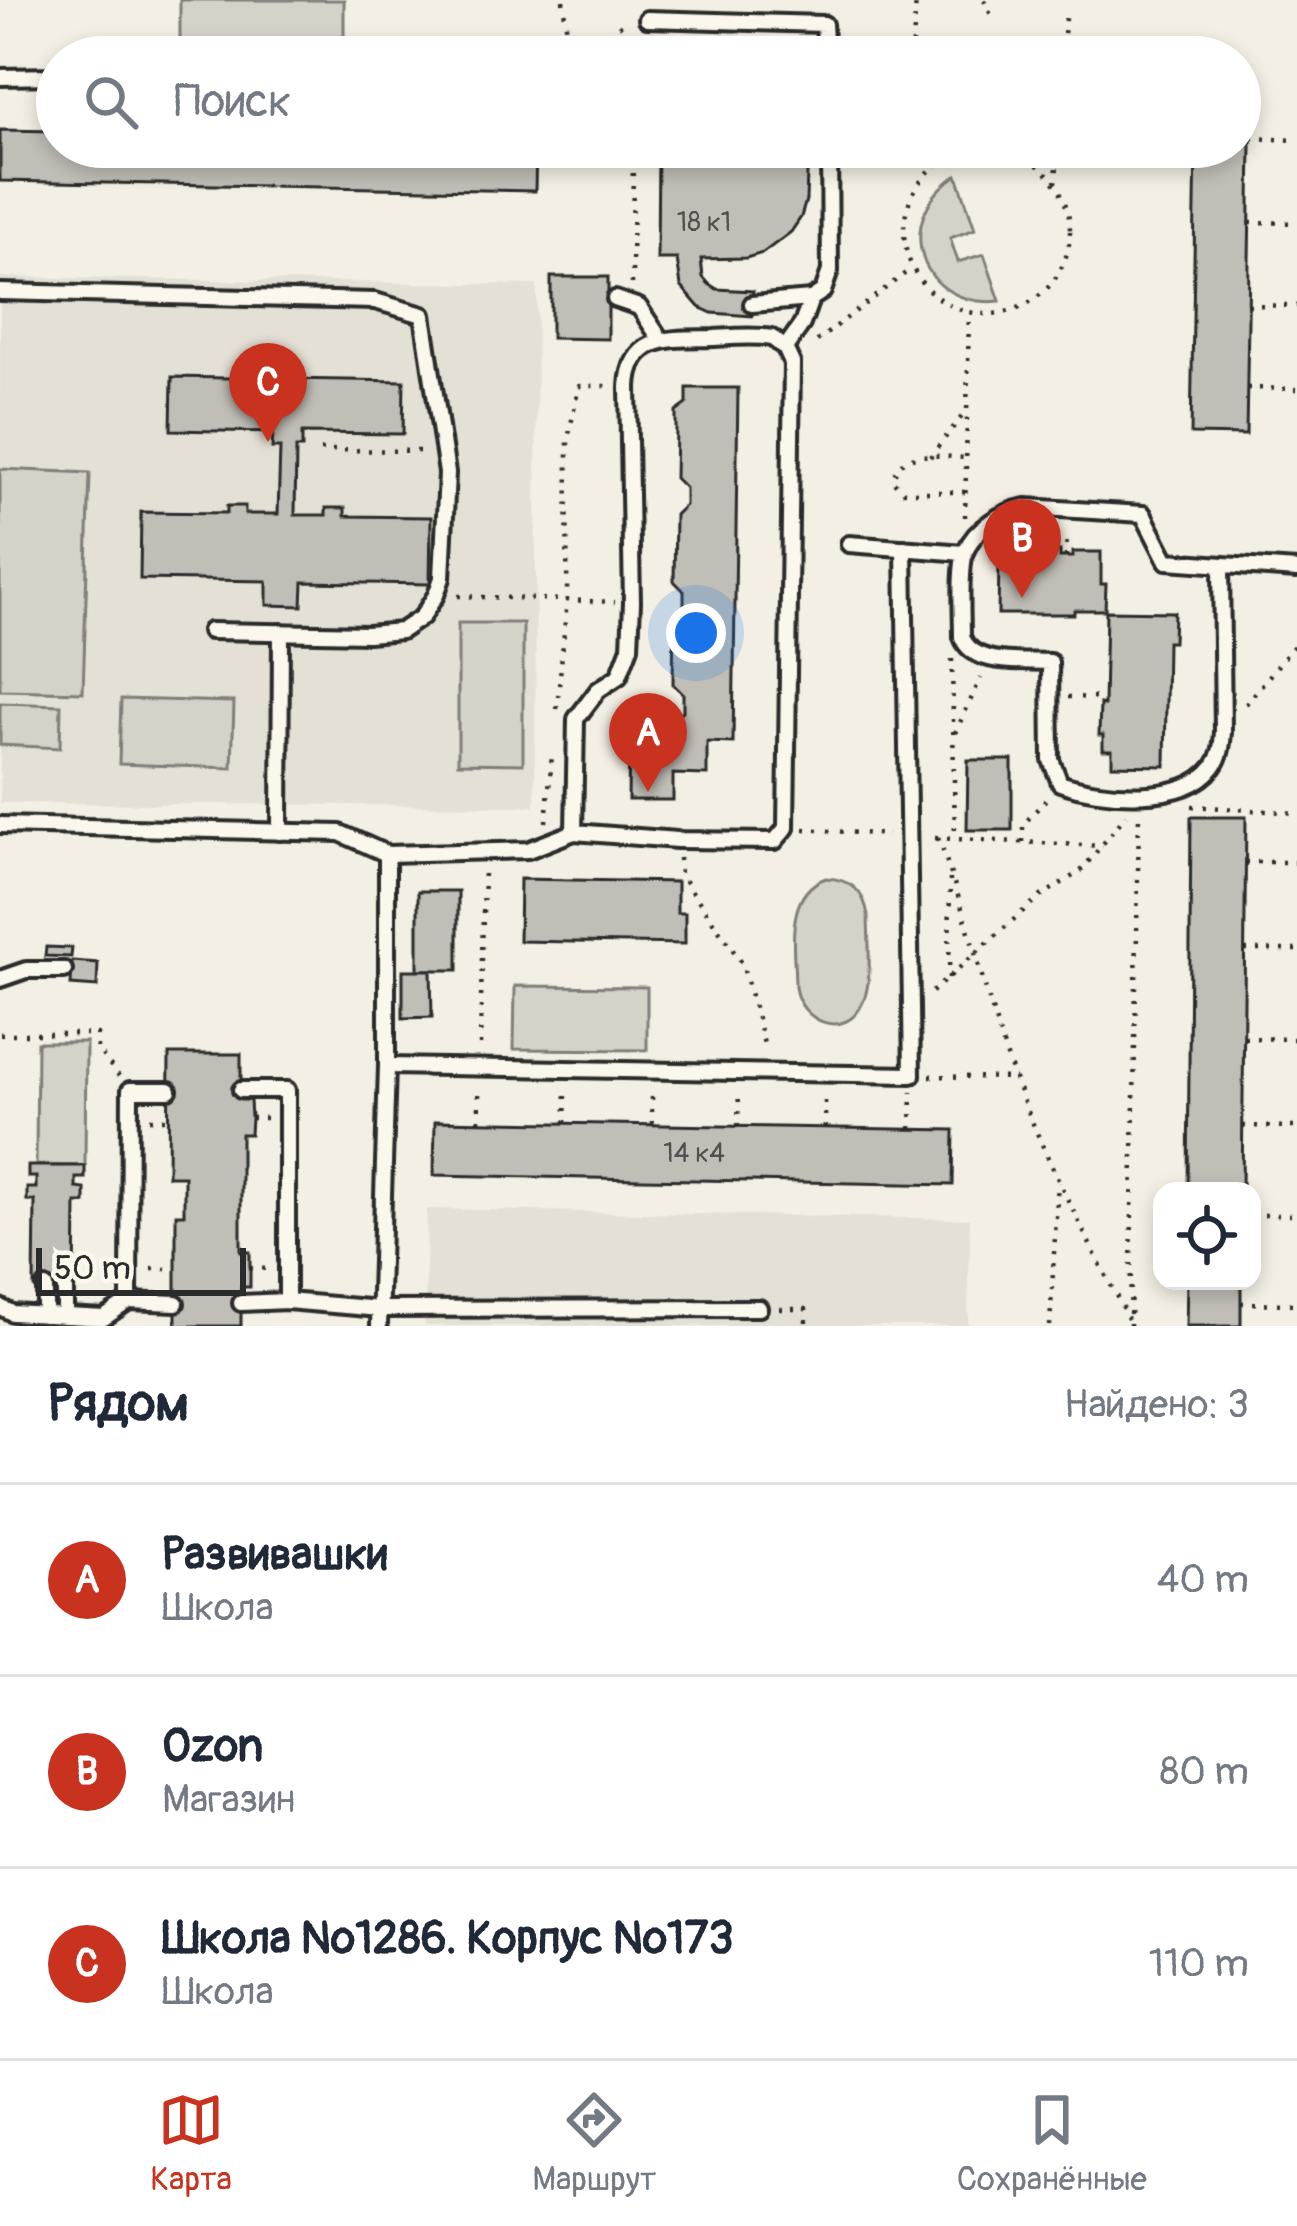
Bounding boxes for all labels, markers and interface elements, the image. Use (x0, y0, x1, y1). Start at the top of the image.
search box (36, 36, 1261, 168)
icon: search (78, 69, 144, 135)
text: Поиск (174, 74, 291, 130)
house number: 18 к1 (677, 206, 731, 239)
pin: C (229, 343, 307, 442)
pin: B (983, 499, 1061, 598)
your location (666, 603, 726, 663)
pin: A (609, 693, 687, 792)
house number: 14 к4 (663, 1137, 725, 1170)
map controls (1153, 1182, 1261, 1290)
button: locate (1153, 1182, 1261, 1290)
scale bar (36, 1242, 246, 1295)
text: 50 m (54, 1248, 131, 1289)
text: Рядом (48, 1372, 189, 1436)
text: Найдено: 3 (1064, 1380, 1249, 1429)
text: Развивашки (162, 1527, 387, 1583)
text: A (74, 1555, 100, 1604)
text: 40 m (1157, 1555, 1249, 1604)
text: Школа (162, 1583, 274, 1632)
text: Ozon (162, 1719, 263, 1775)
text: B (76, 1747, 98, 1796)
text: 80 m (1160, 1747, 1249, 1796)
text: Магазин (162, 1775, 295, 1824)
text: Школа №1286. Корпус №173 (162, 1911, 734, 1967)
text: C (75, 1939, 99, 1988)
text: 110 m (1149, 1939, 1249, 1988)
text: Школа (162, 1967, 274, 2016)
tab: Карта (150, 2087, 232, 2200)
tab: Маршрут (532, 2087, 656, 2200)
tab: Сохранённые (957, 2087, 1147, 2200)

